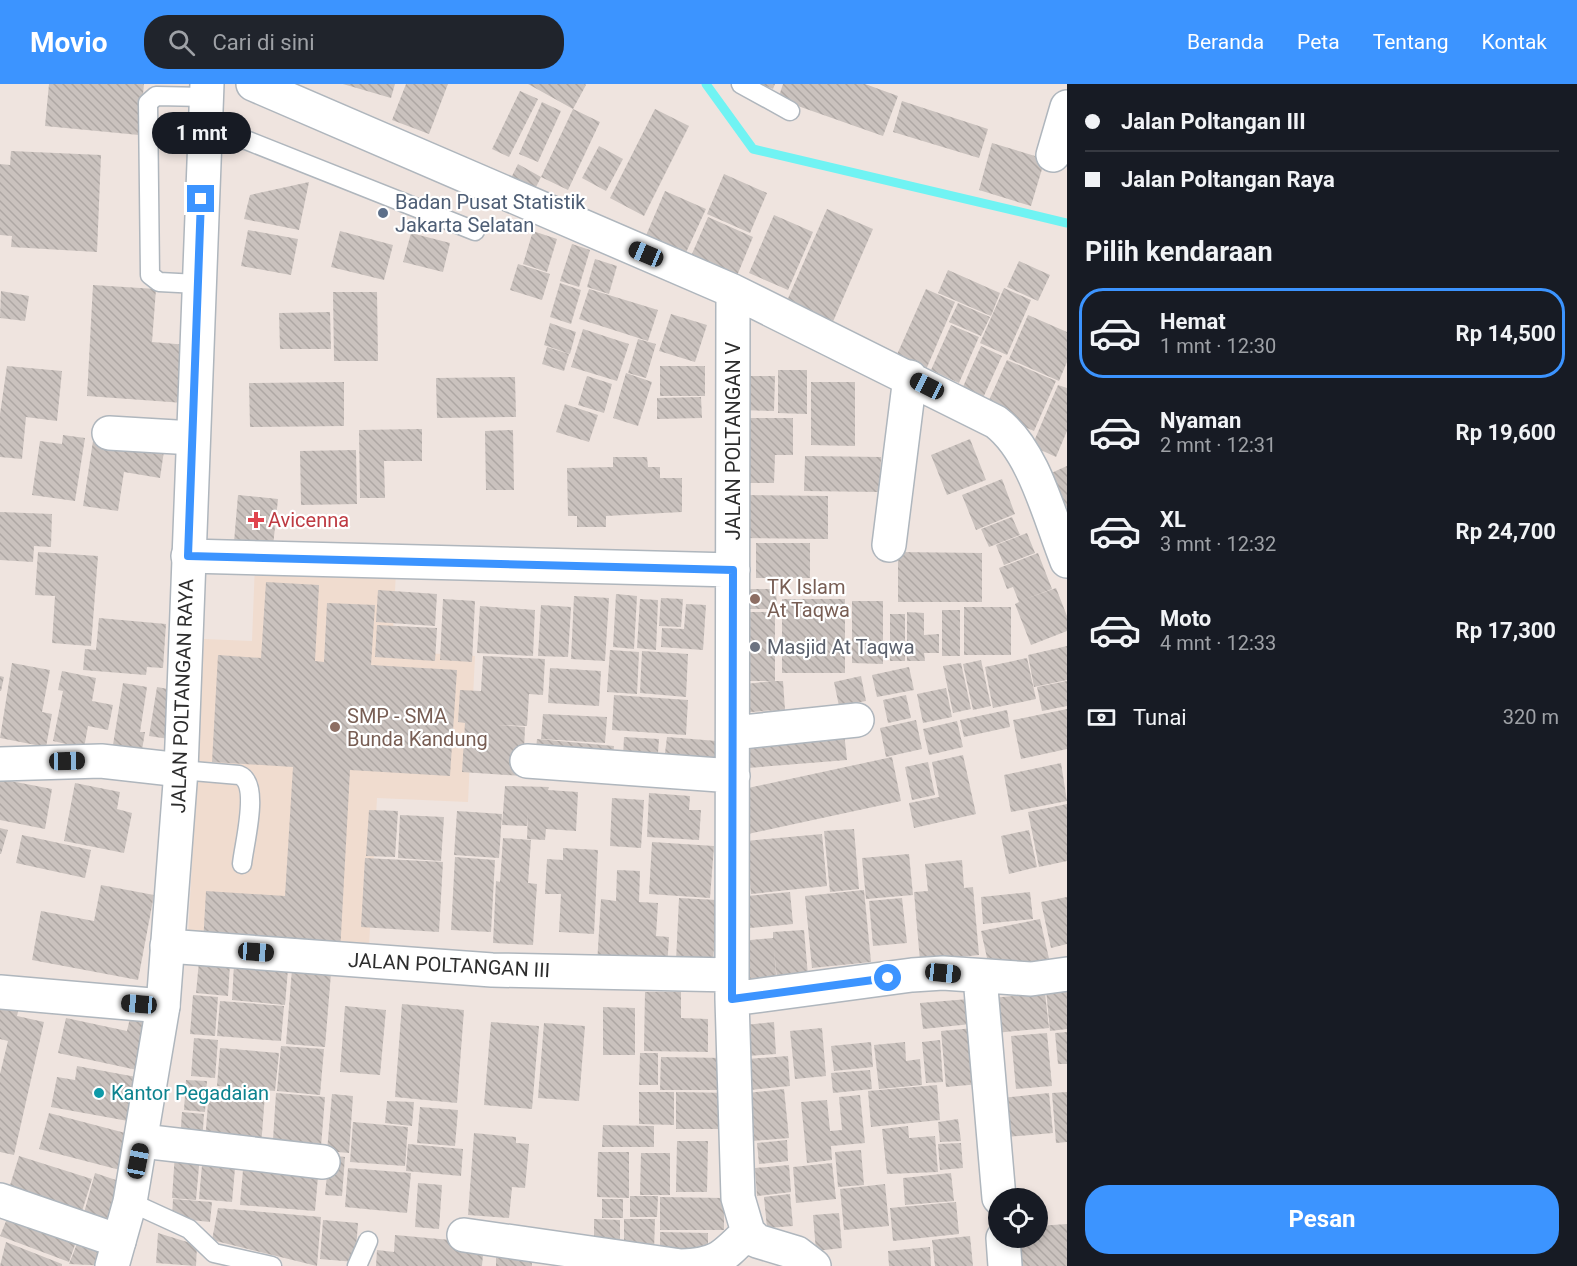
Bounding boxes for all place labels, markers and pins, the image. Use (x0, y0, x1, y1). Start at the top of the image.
place label: Badan Pusat Statistik Jakarta Selatan (395, 190, 586, 237)
marker: Badan Pusat Statistik Jakarta Selatan (376, 206, 390, 220)
place label: Avicenna (268, 508, 349, 532)
marker: Avicenna (249, 513, 263, 527)
place label: TK Islam At Taqwa (767, 575, 850, 622)
marker: TK Islam At Taqwa (748, 592, 762, 606)
place label: Masjid At Taqwa (767, 635, 915, 659)
marker: Masjid At Taqwa (748, 640, 762, 654)
place label: SMP - SMA Bunda Kandung (347, 704, 488, 751)
marker: SMP - SMA Bunda Kandung (328, 720, 342, 734)
place label: Kantor Pegadaian (111, 1081, 269, 1105)
marker: Kantor Pegadaian (92, 1086, 106, 1100)

